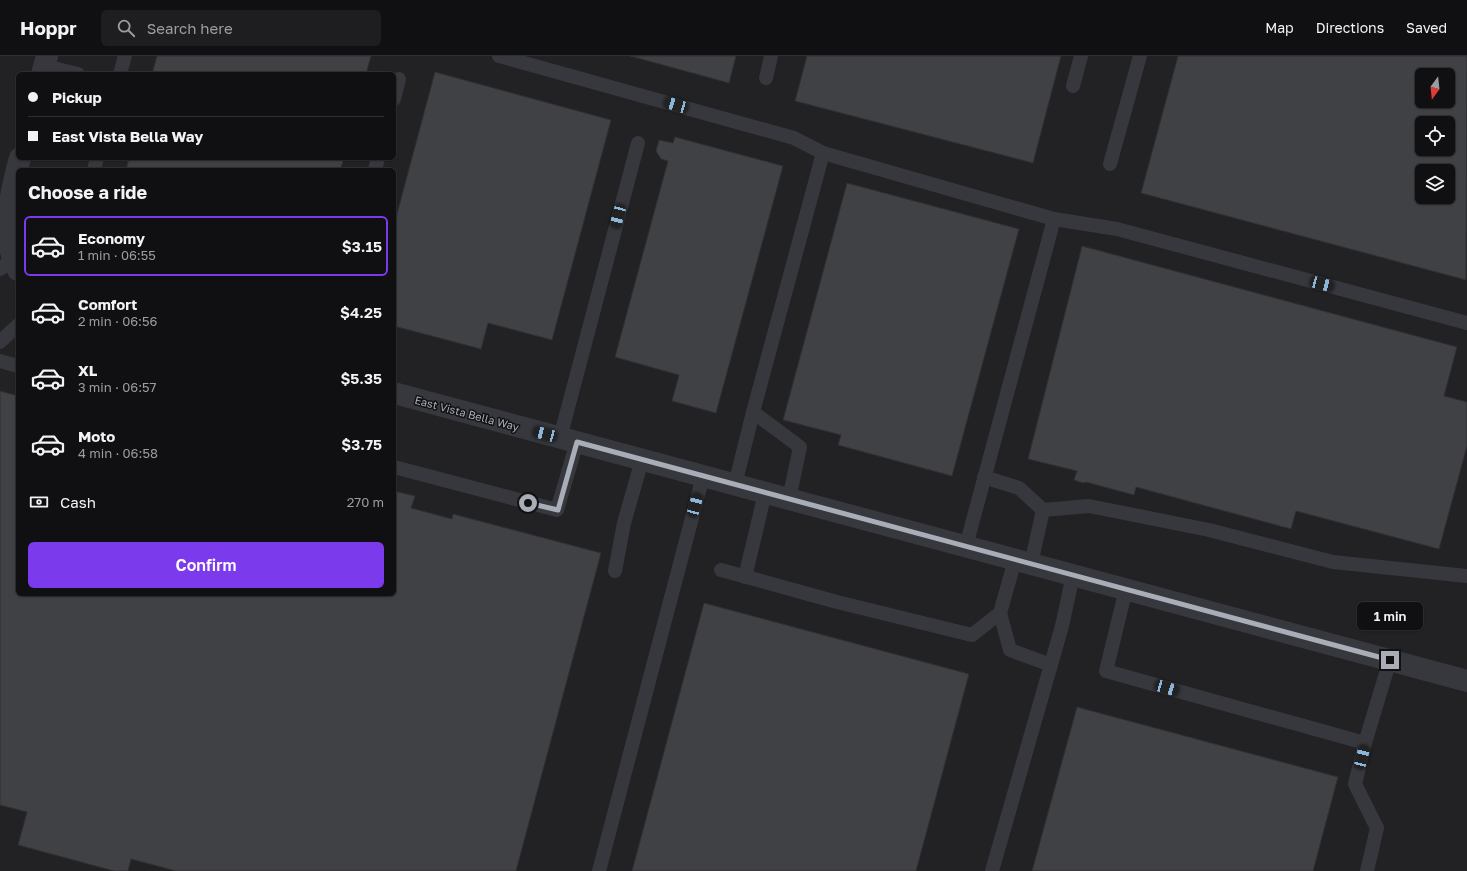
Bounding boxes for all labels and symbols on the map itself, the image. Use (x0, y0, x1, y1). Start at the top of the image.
north arrow (1415, 68, 1455, 108)
car (663, 96, 689, 114)
car (609, 203, 627, 229)
car (1309, 275, 1335, 293)
street label: East Vista Bella Way (413, 393, 521, 433)
car (532, 425, 558, 443)
car (686, 492, 704, 518)
route start (519, 494, 537, 512)
callout: 1 min (1357, 602, 1423, 630)
route end (1381, 651, 1399, 669)
car (1154, 679, 1180, 697)
car (1353, 744, 1371, 770)

